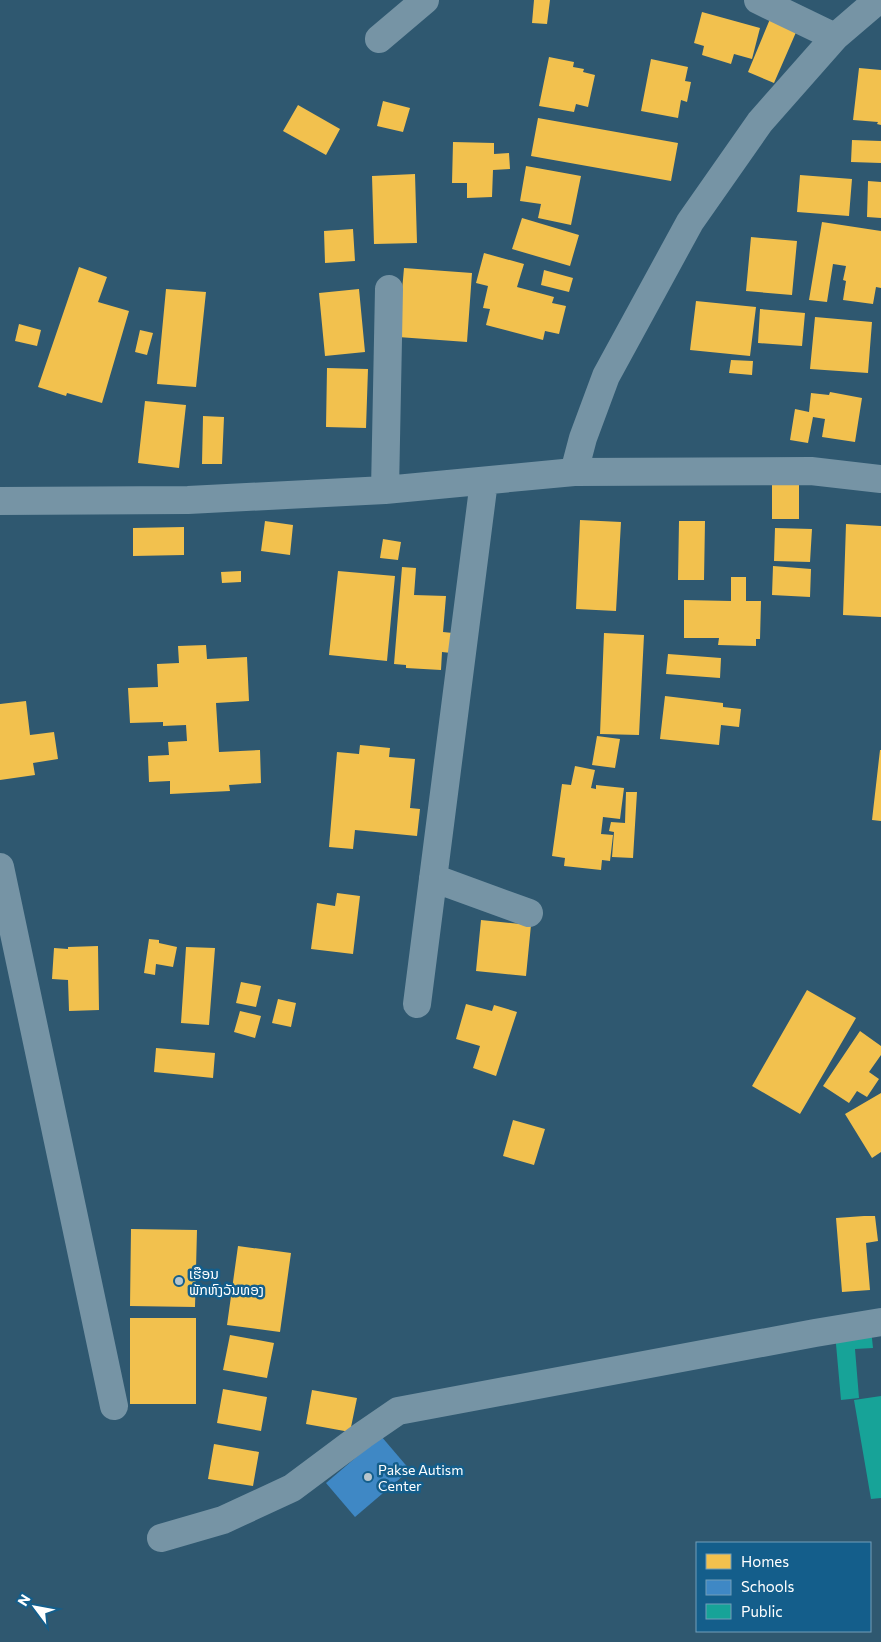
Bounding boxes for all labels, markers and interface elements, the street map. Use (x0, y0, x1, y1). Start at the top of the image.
place label: ເຮືອນ ພັກຫົງວັນທອງ (189, 1265, 264, 1298)
marker: ເຮືອນ ພັກຫົງວັນທອງ (173, 1275, 185, 1287)
place label: Pakse Autism Center (378, 1461, 463, 1494)
marker: Pakse Autism Center (362, 1471, 374, 1483)
legend (696, 1542, 871, 1632)
text: Homes (741, 1552, 789, 1570)
text: Schools (741, 1577, 795, 1595)
north arrow (10, 1582, 60, 1632)
text: N (14, 1591, 34, 1609)
text: Public (741, 1602, 783, 1620)

